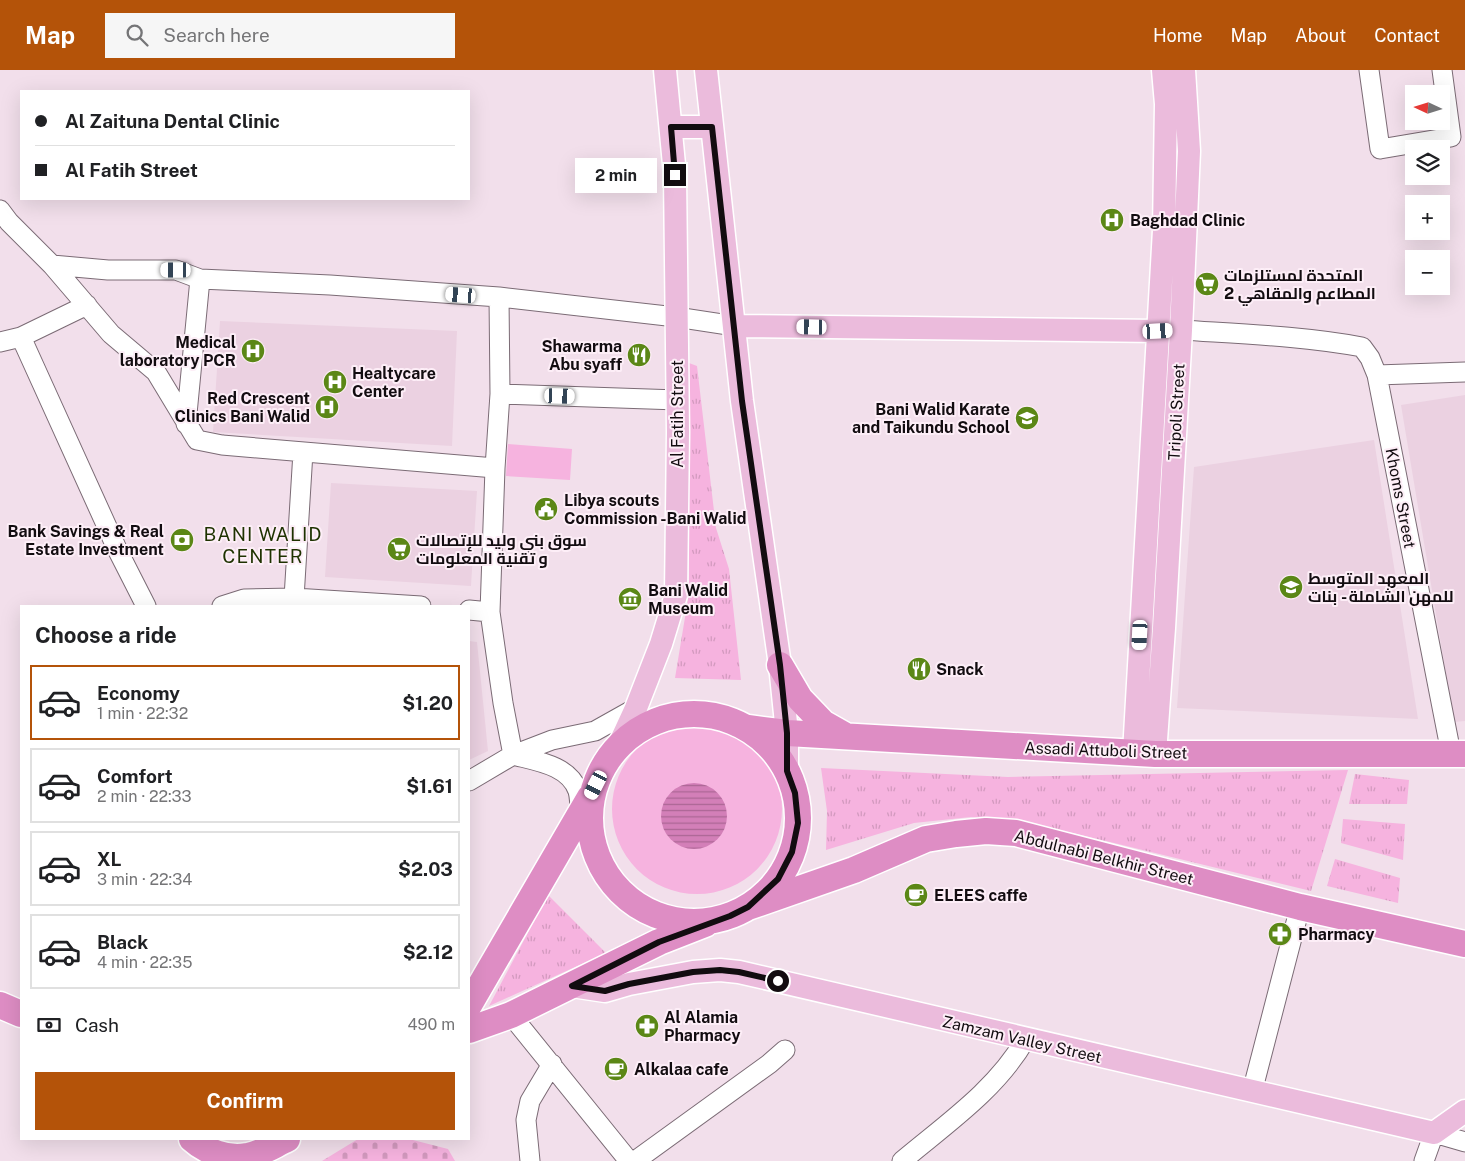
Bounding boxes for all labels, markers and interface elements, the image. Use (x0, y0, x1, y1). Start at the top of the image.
search box (105, 13, 455, 58)
text: Map (25, 21, 75, 49)
icon: search (123, 21, 151, 49)
text: Search here (163, 24, 270, 46)
text: Home (1153, 25, 1203, 46)
text: Map (1231, 25, 1267, 46)
text: About (1295, 25, 1346, 46)
text: Contact (1374, 25, 1440, 46)
north arrow (1405, 85, 1450, 130)
map controls (1405, 85, 1450, 295)
text: Al Zaituna Dental Clinic (65, 110, 280, 132)
button: layers (1405, 140, 1450, 185)
callout: 2 min (575, 158, 658, 192)
text: Al Fatih Street (65, 159, 198, 181)
route end (664, 164, 686, 186)
text: 2 min (595, 166, 637, 185)
button: + (1405, 195, 1450, 240)
hospital icon: Baghdad Clinic (1099, 207, 1125, 233)
place label: Baghdad Clinic (1130, 211, 1245, 230)
button: − (1405, 250, 1450, 295)
car (161, 263, 191, 278)
place label: المتحدة لمستلزمات المطاعم والمقاهي 2 (1224, 266, 1376, 306)
supermarket icon: المتحدة لمستلزمات المطاعم والمقاهي 2 (1194, 271, 1220, 297)
car (445, 286, 476, 304)
car (796, 319, 827, 335)
car (1142, 323, 1173, 339)
place label: Medical laboratory PCR (120, 333, 236, 370)
place label: Shawarma Abu syaff (541, 337, 623, 374)
hospital icon: Medical laboratory PCR (240, 338, 266, 364)
restaurant icon: Shawarma Abu syaff (626, 342, 652, 368)
street label: Al Fatih Street (668, 360, 687, 468)
street label: Tripoli Street (1164, 363, 1189, 461)
place label: Healtycare Center (352, 364, 436, 401)
hospital icon: Healtycare Center (322, 369, 348, 395)
car (544, 388, 575, 404)
place label: Red Crescent Clinics Bani Walid (175, 389, 310, 426)
hospital icon: Red Crescent Clinics Bani Walid (314, 394, 340, 420)
place label: Bani Walid Karate and Taikundu School (852, 400, 1010, 437)
school or university icon: Bani Walid Karate and Taikundu School (1014, 405, 1040, 431)
street label: Khoms Street (1381, 446, 1420, 550)
place label: Libya scouts Commission -Bani Walid (564, 491, 747, 528)
public building icon: Libya scouts Commission -Bani Walid (533, 496, 559, 522)
place label: Bank Savings & Real Estate Investment (7, 522, 164, 559)
district label: BANI WALID CENTER (204, 523, 322, 567)
bank icon: Bank Savings & Real Estate Investment (169, 527, 195, 553)
place label: سوق بني وليد للإتصالات و تقنية المعلومات (416, 531, 587, 568)
supermarket icon: سوق بني وليد للإتصالات و تقنية المعلومات (386, 536, 412, 562)
place label: المعهد المتوسط للمهن الشاملة - بنات (1308, 569, 1454, 606)
school or university icon: المعهد المتوسط للمهن الشاملة - بنات (1278, 574, 1304, 600)
place label: Bani Walid Museum (648, 581, 728, 618)
museum icon: Bani Walid Museum (617, 586, 643, 612)
car (1131, 620, 1148, 650)
text: Choose a ride (35, 622, 177, 648)
restaurant icon: Snack (906, 656, 932, 682)
place label: Snack (936, 660, 984, 679)
icon: car (37, 680, 82, 725)
text: Economy (97, 682, 180, 704)
text: $1.20 (402, 692, 453, 714)
text: 1 min · 22:32 (97, 704, 188, 723)
street label: Assadi Attuboli Street (1024, 738, 1188, 763)
icon: car (37, 763, 82, 808)
text: Comfort (97, 765, 173, 787)
car (582, 768, 609, 802)
text: $1.61 (406, 775, 453, 797)
text: 2 min · 22:33 (97, 787, 192, 806)
street label: Abdulnabi Belkhir Street (1012, 826, 1195, 889)
icon: car (37, 846, 82, 891)
text: XL (97, 848, 122, 870)
text: $2.03 (398, 858, 453, 880)
text: 3 min · 22:34 (97, 870, 192, 889)
cafe icon: ELEES caffe (903, 882, 929, 908)
place label: ELEES caffe (934, 886, 1028, 905)
pharmacy icon: Pharmacy (1267, 921, 1293, 947)
place label: Pharmacy (1298, 925, 1374, 944)
icon: car (37, 929, 82, 974)
text: Black (97, 931, 148, 953)
text: $2.12 (403, 941, 453, 963)
text: 4 min · 22:35 (97, 953, 192, 972)
route start (767, 970, 789, 992)
place label: Al Alamia Pharmacy (664, 1008, 740, 1045)
icon: cash (35, 1011, 63, 1039)
street label: Zamzam Valley Street (940, 1012, 1103, 1067)
pharmacy icon: Al Alamia Pharmacy (634, 1013, 660, 1039)
text: Cash (75, 1014, 119, 1036)
text: 490 m (408, 1015, 455, 1034)
cafe icon: Alkalaa cafe (603, 1056, 629, 1082)
place label: Alkalaa cafe (634, 1060, 729, 1079)
button: Confirm (35, 1072, 455, 1130)

